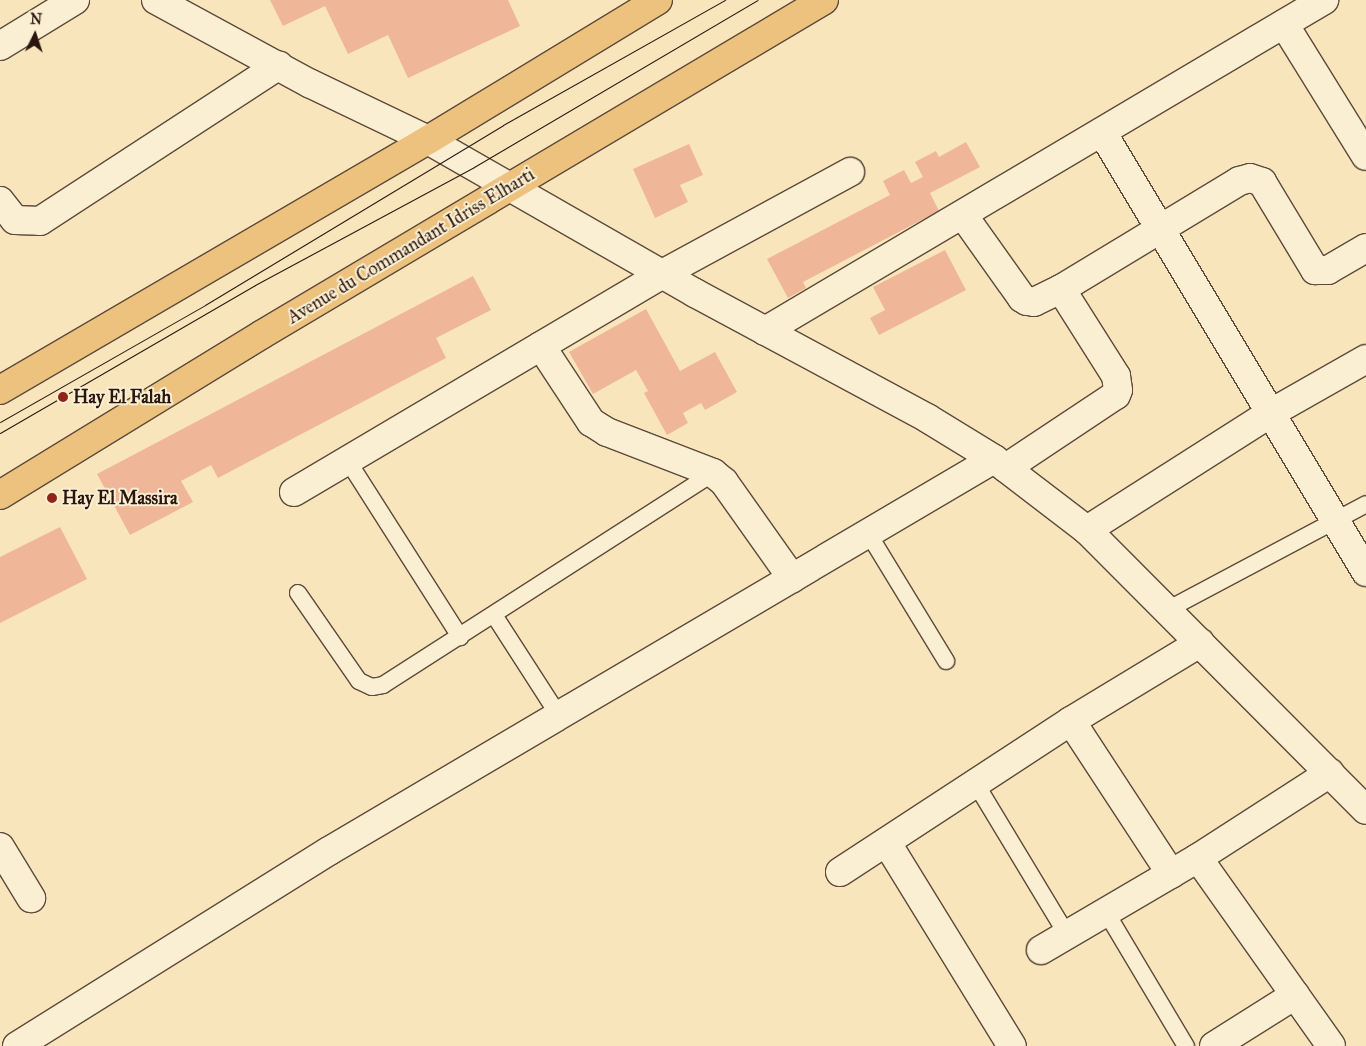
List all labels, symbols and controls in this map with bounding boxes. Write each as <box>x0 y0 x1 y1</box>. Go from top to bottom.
north arrow <box>10 10 60 60</box>
text: N <box>30 11 43 28</box>
street label: Avenue du Commandant Idriss Elharti <box>283 163 539 329</box>
place label: Hay El Falah <box>73 386 171 408</box>
marker: Hay El Falah <box>57 391 69 403</box>
place label: Hay El Massira <box>62 487 177 509</box>
marker: Hay El Massira <box>46 492 58 504</box>

